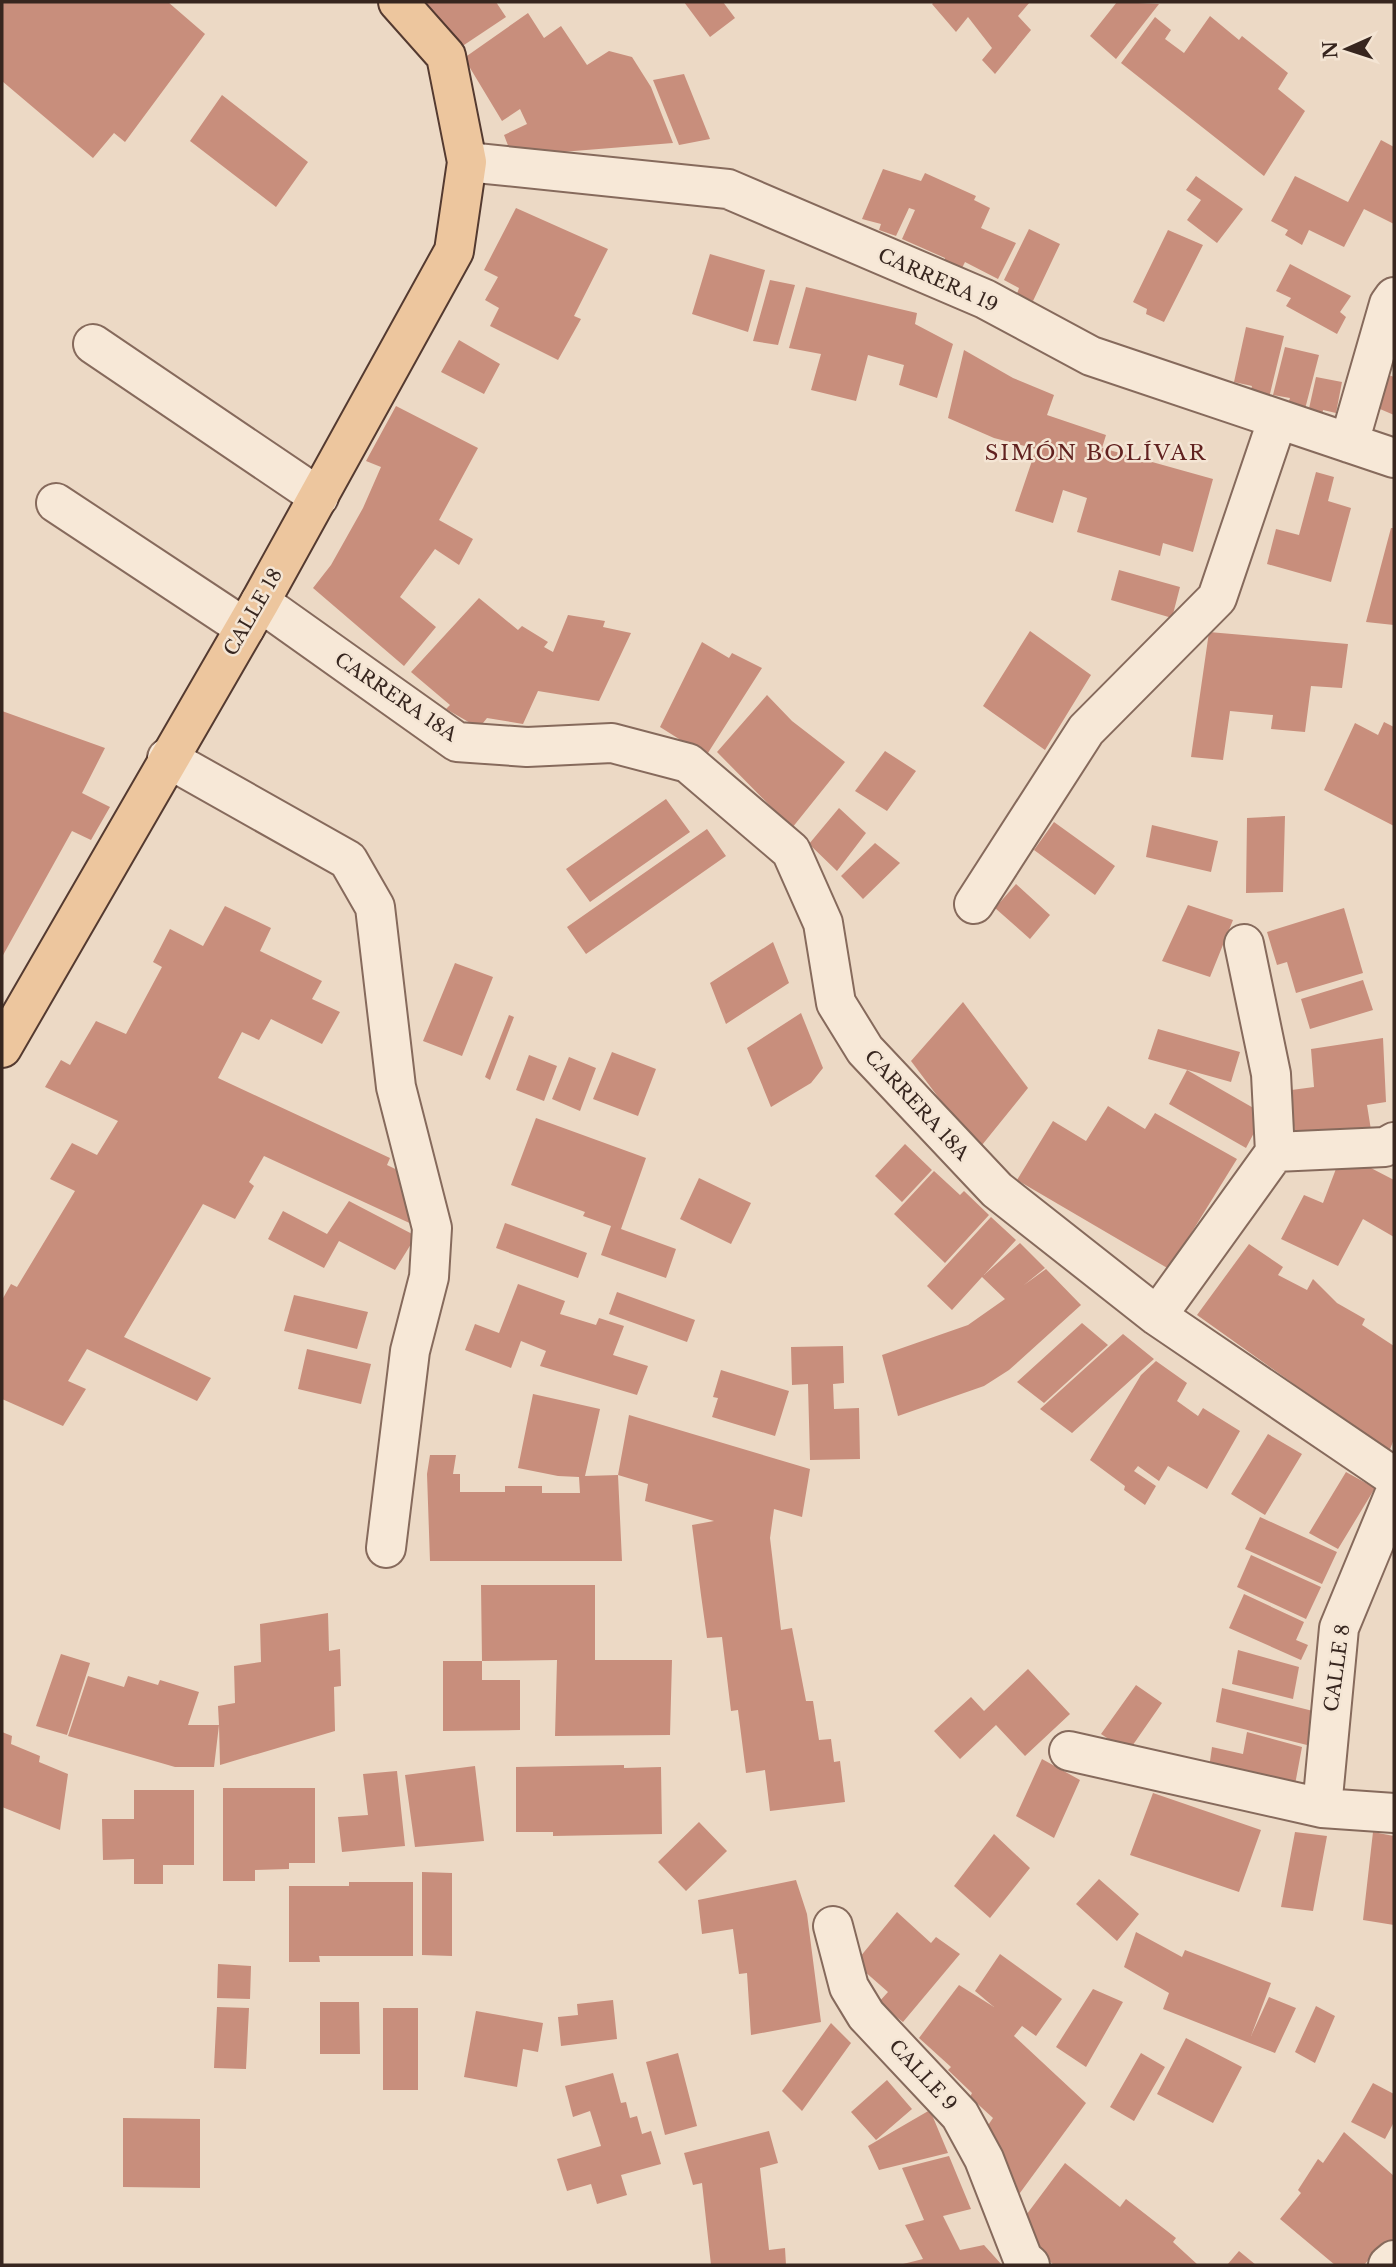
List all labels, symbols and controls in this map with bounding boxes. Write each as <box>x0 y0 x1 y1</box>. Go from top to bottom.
north arrow <box>1312 14 1382 84</box>
text: N <box>1319 40 1342 59</box>
street label: CARRERA 19 <box>875 243 1001 317</box>
district label: SIMÓN BOLÍVAR <box>985 440 1207 466</box>
street label: CALLE 18 <box>219 564 287 660</box>
street label: CARRERA 18A <box>330 648 462 747</box>
street label: CARRERA 18A <box>860 1045 974 1165</box>
street label: CALLE 8 <box>1319 1623 1355 1713</box>
street label: CALLE 9 <box>884 2035 962 2115</box>

